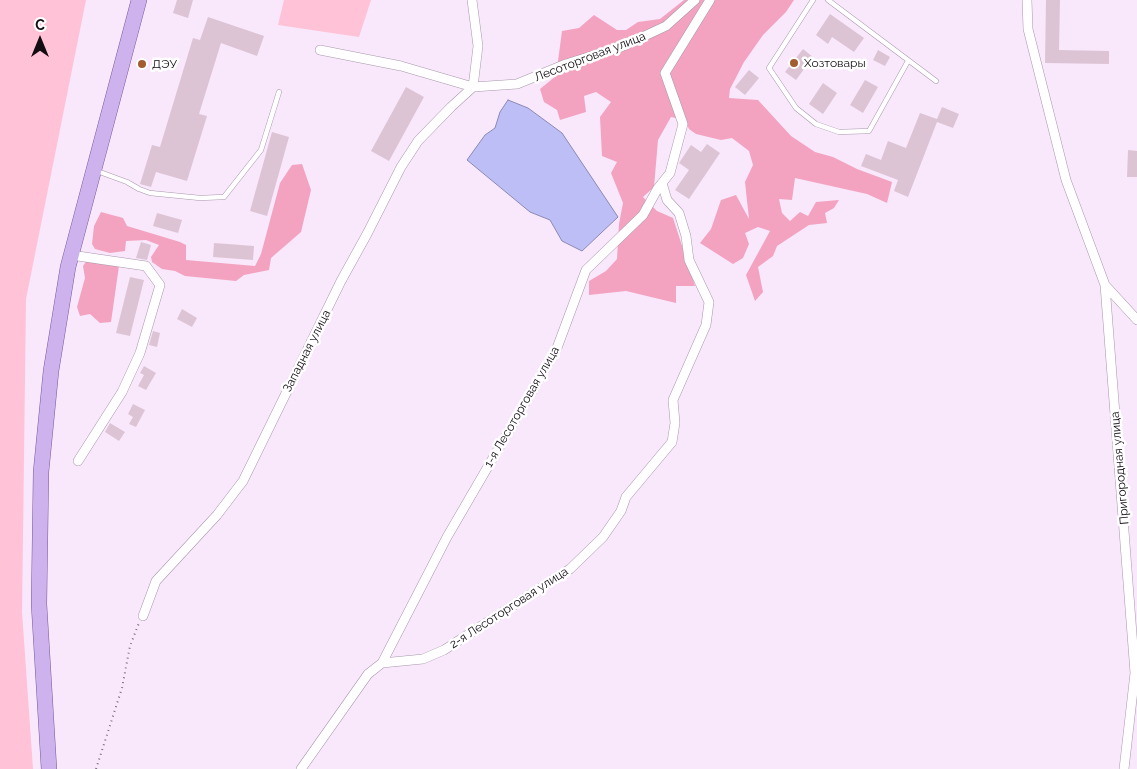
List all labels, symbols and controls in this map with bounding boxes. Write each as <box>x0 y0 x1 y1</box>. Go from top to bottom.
north arrow <box>15 15 65 65</box>
text: С <box>35 17 45 33</box>
street label: Лесоторговая улица <box>532 29 648 85</box>
place label: Хозтовары <box>804 56 866 70</box>
place label: ДЭУ <box>152 57 177 71</box>
marker: Хозтовары <box>788 57 800 69</box>
marker: ДЭУ <box>136 58 148 70</box>
street label: Западная улица <box>280 308 334 394</box>
street label: 1-я Лесоторговая улица <box>481 344 563 470</box>
street label: Пригородная улица <box>1108 411 1132 525</box>
street label: 2-я Лесоторговая улица <box>447 564 571 652</box>

